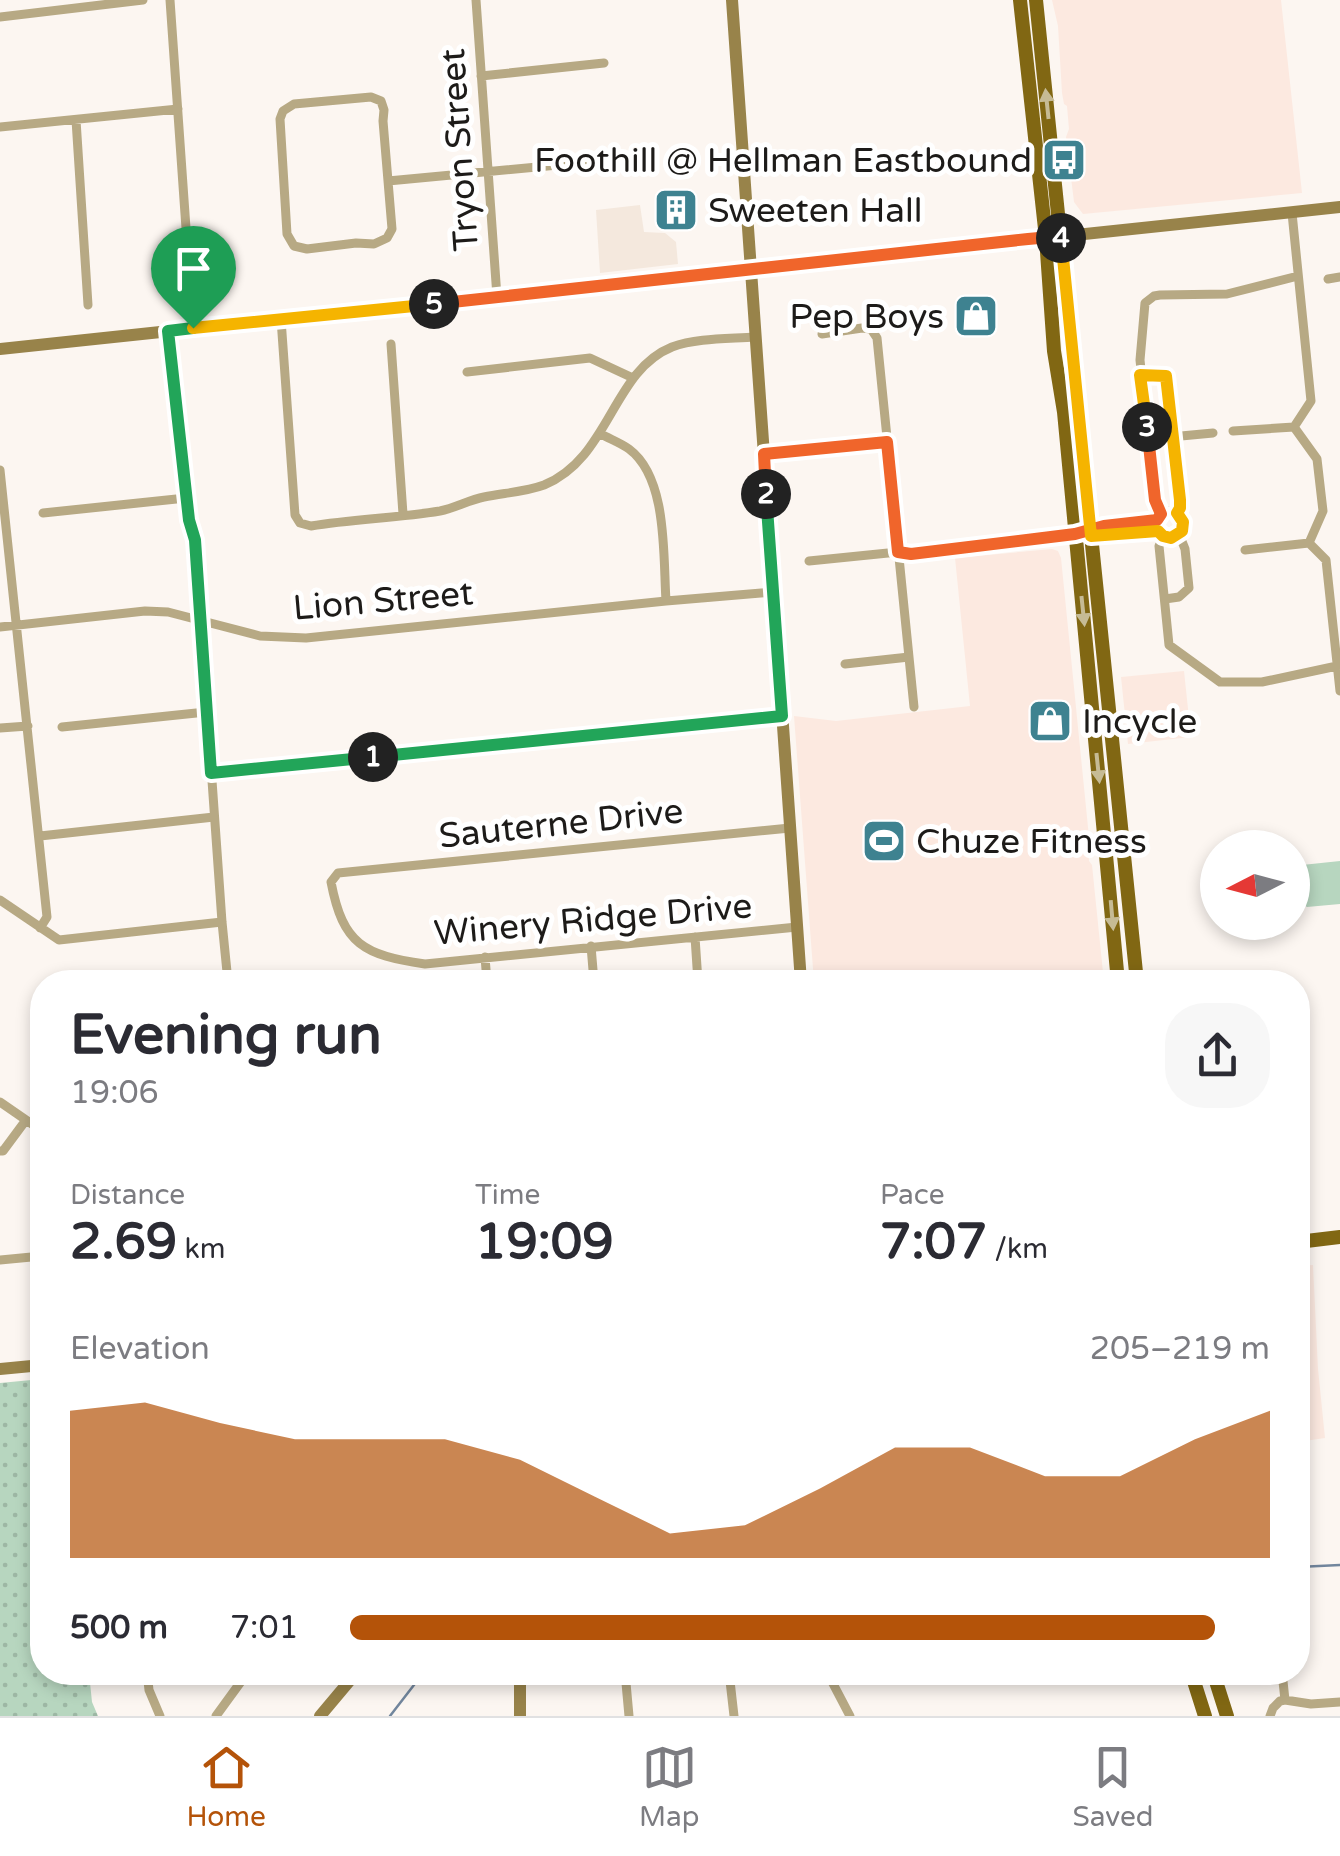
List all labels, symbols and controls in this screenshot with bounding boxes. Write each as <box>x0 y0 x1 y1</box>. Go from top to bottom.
street label: Tryon Street <box>432 47 488 253</box>
one-way arrow <box>1039 88 1055 120</box>
bus stop icon: Foothill @ Hellman Eastbound <box>1041 137 1087 183</box>
place label: Foothill @ Hellman Eastbound <box>534 140 1032 182</box>
building icon: Sweeten Hall <box>653 187 699 233</box>
place label: Sweeten Hall <box>708 190 922 232</box>
pin: 4 <box>1036 213 1086 263</box>
text: 4 <box>1052 221 1070 255</box>
pin <box>151 226 236 329</box>
icon: arrive <box>166 241 221 296</box>
pin: 5 <box>409 279 459 329</box>
text: 5 <box>425 287 443 321</box>
shop icon: Pep Boys <box>953 293 999 339</box>
place label: Pep Boys <box>789 296 944 338</box>
pin: 3 <box>1122 402 1172 452</box>
text: 3 <box>1138 410 1156 444</box>
pin: 2 <box>741 469 791 519</box>
text: 2 <box>757 477 775 511</box>
street label: Lion Street <box>291 572 475 630</box>
one-way arrow <box>1075 596 1091 627</box>
shop icon: Incycle <box>1027 698 1073 744</box>
place label: Incycle <box>1082 701 1197 743</box>
pin: 1 <box>348 732 398 782</box>
text: 1 <box>364 740 382 774</box>
one-way arrow <box>1090 753 1106 785</box>
street label: Sauterne Drive <box>437 790 685 858</box>
sports icon: Chuze Fitness <box>861 818 907 864</box>
place label: Chuze Fitness <box>916 821 1147 863</box>
north arrow <box>1200 830 1310 940</box>
map controls <box>1200 830 1310 940</box>
street label: Winery Ridge Drive <box>432 885 754 955</box>
one-way arrow <box>1105 900 1121 932</box>
text: Evening run <box>70 1003 382 1069</box>
button: share <box>1165 1003 1270 1108</box>
text: 19:06 <box>70 1074 159 1112</box>
text: Distance <box>70 1178 185 1212</box>
text: Time <box>475 1178 540 1212</box>
text: Pace <box>880 1178 944 1212</box>
text: 2.69 <box>70 1212 177 1272</box>
text: 19:09 <box>475 1212 614 1272</box>
text: 7:07 <box>880 1212 987 1272</box>
text: km <box>177 1232 225 1266</box>
text: /km <box>987 1232 1048 1266</box>
text: Elevation <box>70 1330 210 1368</box>
text: 205–219 m <box>1090 1330 1270 1368</box>
text: 500 m <box>70 1609 168 1647</box>
text: 7:01 <box>230 1609 299 1647</box>
tab: Home <box>187 1740 266 1834</box>
tab: Map <box>639 1740 699 1834</box>
tab: Saved <box>1073 1740 1153 1834</box>

